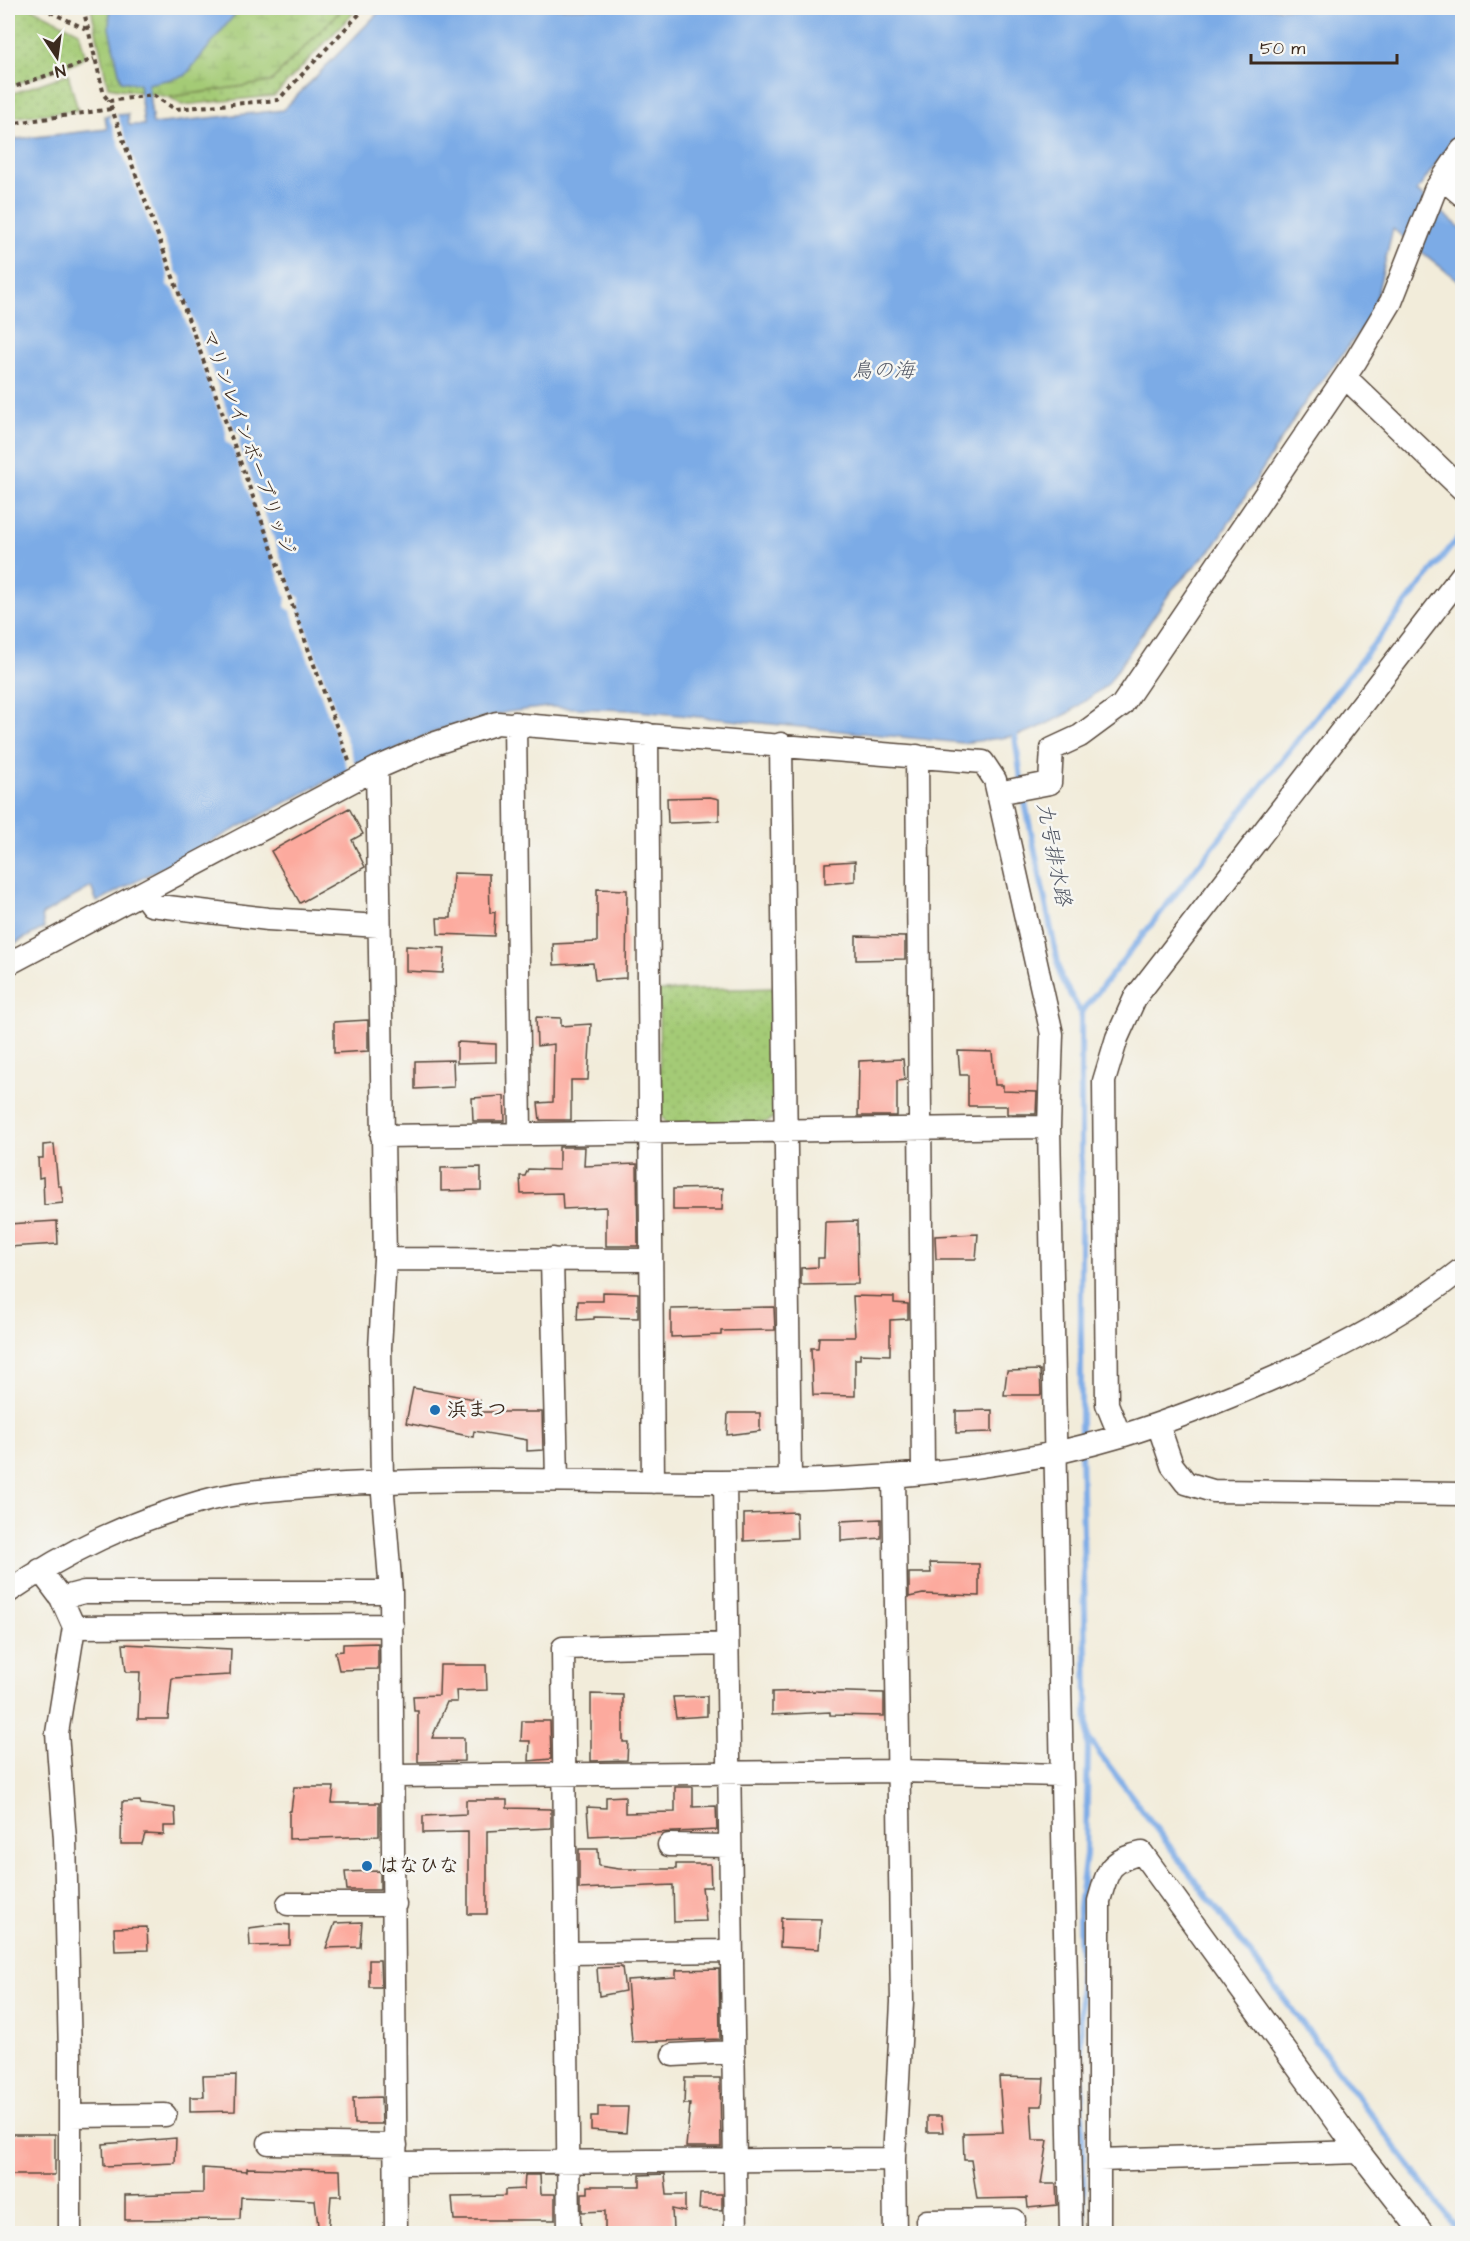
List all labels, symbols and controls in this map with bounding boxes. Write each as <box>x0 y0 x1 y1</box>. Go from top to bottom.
north arrow <box>27 27 87 87</box>
scale bar <box>1251 27 1396 65</box>
text: 50 m <box>1260 36 1305 61</box>
text: N <box>53 59 68 82</box>
street label: マリンレインボーブリッジ <box>194 325 302 559</box>
water label: 鳥の海 <box>852 356 916 385</box>
water label: 九号排水路 <box>1030 800 1078 909</box>
place label: 浜まつ <box>447 1396 507 1424</box>
marker: 浜まつ <box>428 1403 442 1417</box>
place label: はなひな <box>379 1852 459 1880</box>
marker: はなひな <box>360 1859 374 1873</box>

